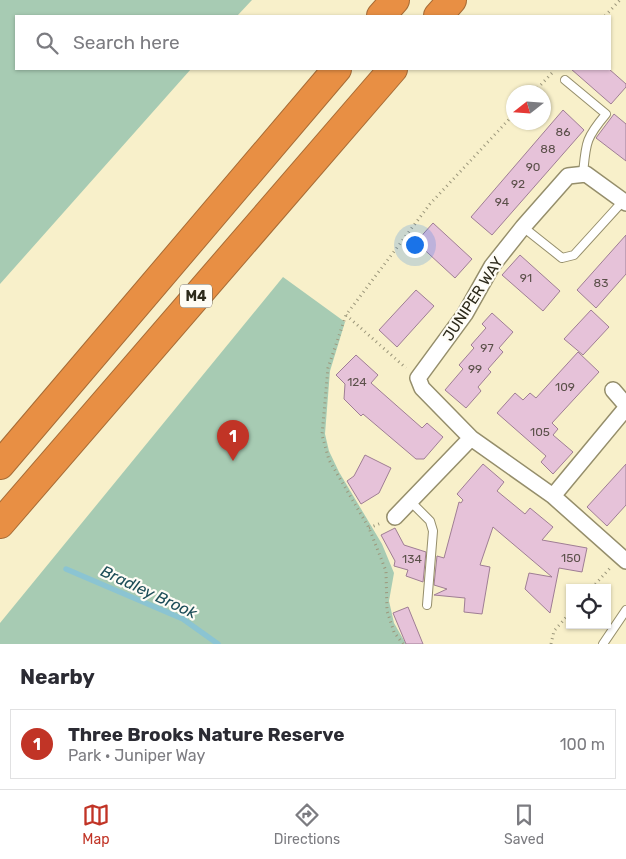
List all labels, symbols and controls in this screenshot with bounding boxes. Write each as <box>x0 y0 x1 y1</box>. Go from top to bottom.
search box <box>15 15 611 70</box>
icon: search <box>33 29 61 57</box>
text: Search here <box>73 31 180 54</box>
north arrow <box>506 85 551 130</box>
house number: 86 <box>556 125 570 139</box>
house number: 88 <box>540 142 556 156</box>
house number: 90 <box>526 160 540 174</box>
house number: 92 <box>511 177 525 191</box>
house number: 94 <box>495 195 510 209</box>
your location <box>402 232 428 258</box>
street label: JUNIPER WAY <box>439 253 507 345</box>
house number: 91 <box>520 271 532 285</box>
house number: 83 <box>594 276 608 290</box>
road number: M4 <box>180 284 212 308</box>
house number: 97 <box>480 341 494 355</box>
house number: 99 <box>468 362 482 376</box>
house number: 124 <box>347 375 367 389</box>
house number: 109 <box>555 380 575 394</box>
pin: 1 <box>217 420 249 461</box>
house number: 105 <box>530 425 550 439</box>
house number: 150 <box>561 551 581 565</box>
house number: 134 <box>402 552 422 566</box>
water label: Bradley Brook <box>98 561 201 623</box>
map controls <box>566 584 611 629</box>
button: locate <box>566 584 611 629</box>
text: Nearby <box>20 664 95 689</box>
text: Three Brooks Nature Reserve <box>68 723 344 746</box>
text: 1 <box>33 735 41 754</box>
text: 100 m <box>560 735 605 754</box>
text: Park · Juniper Way <box>68 746 205 765</box>
tab: Map <box>82 801 110 848</box>
tab: Directions <box>274 801 340 848</box>
tab: Saved <box>504 801 544 848</box>

